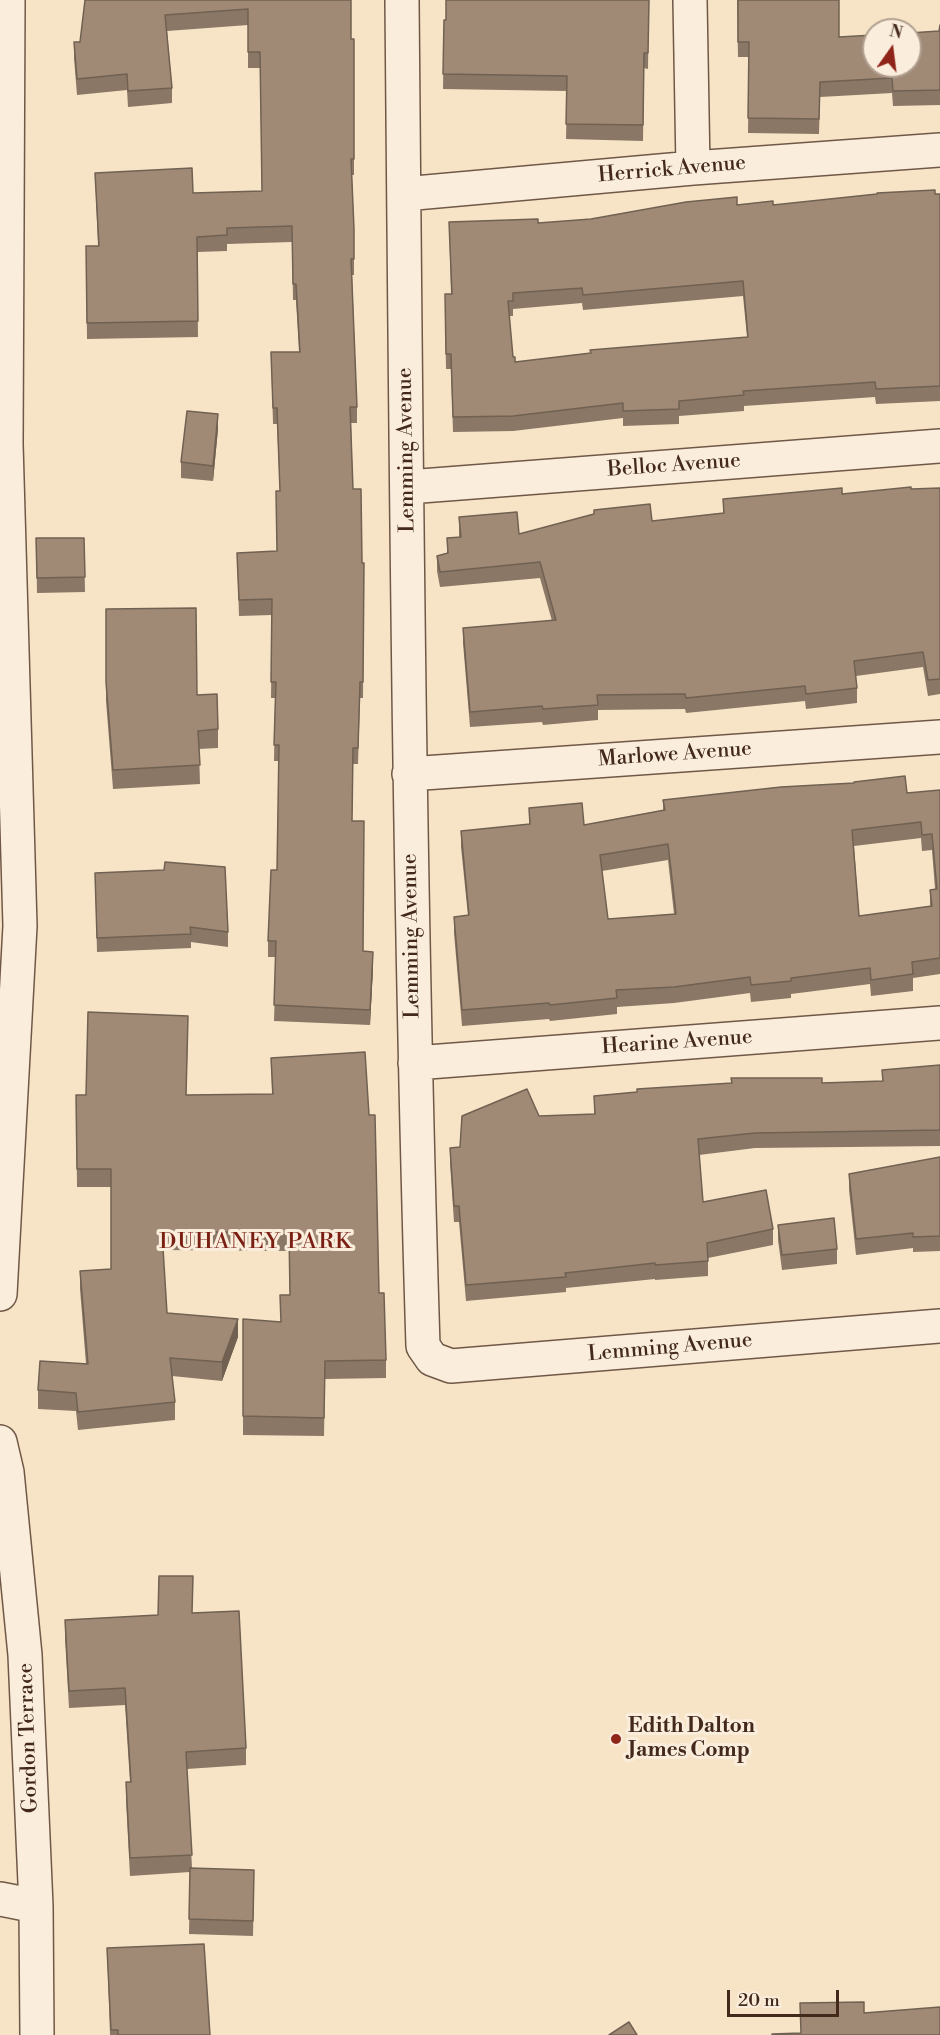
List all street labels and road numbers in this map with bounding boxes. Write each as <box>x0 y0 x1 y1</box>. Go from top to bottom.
street label: Herrick Avenue <box>597 151 747 189</box>
street label: Lemming Avenue <box>393 367 421 533</box>
street label: Belloc Avenue <box>606 449 742 483</box>
street label: Marlowe Avenue <box>597 737 753 773</box>
street label: Lemming Avenue <box>398 853 426 1019</box>
street label: Hearine Avenue <box>601 1025 753 1061</box>
street label: Lemming Avenue <box>587 1328 753 1368</box>
street label: Gordon Terrace <box>14 1662 44 1814</box>

